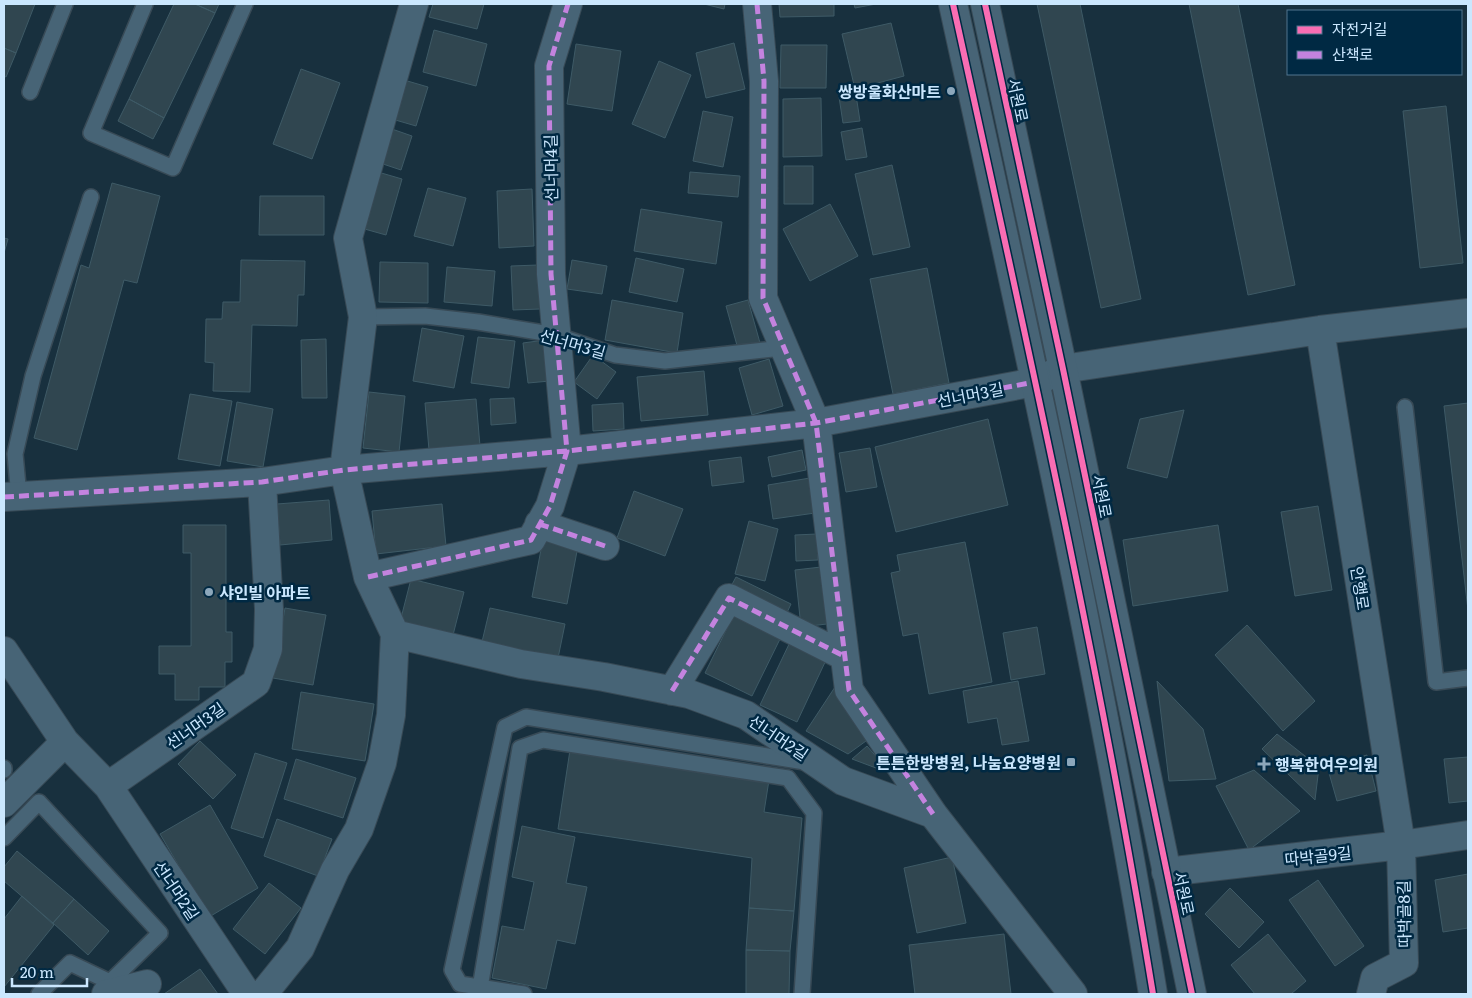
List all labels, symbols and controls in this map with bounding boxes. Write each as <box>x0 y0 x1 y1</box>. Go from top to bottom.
legend <box>1287 10 1462 75</box>
text: 자전거길 <box>1332 17 1387 40</box>
text: 산책로 <box>1332 42 1373 65</box>
street label: 서원로 <box>1003 76 1035 124</box>
place label: 쌍방울화산마트 <box>838 79 941 103</box>
marker: 쌍방울화산마트 <box>945 85 957 97</box>
street label: 선너머4길 <box>537 134 563 202</box>
street label: 선너머3길 <box>537 322 609 364</box>
street label: 선너머3길 <box>935 376 1005 412</box>
street label: 서원로 <box>1087 472 1119 520</box>
street label: 안행로 <box>1346 564 1376 612</box>
place label: 샤인빌 아파트 <box>219 580 311 604</box>
marker: 샤인빌 아파트 <box>203 586 215 598</box>
street label: 선너머3길 <box>160 696 230 754</box>
street label: 선너머2길 <box>745 708 813 766</box>
place label: 튼튼한방병원, 나눔요양병원 <box>876 750 1061 774</box>
place label: 행복한여우의원 <box>1275 752 1378 776</box>
marker: 튼튼한방병원, 나눔요양병원 <box>1065 756 1077 768</box>
marker: 행복한여우의원 <box>1257 757 1271 771</box>
street label: 따박골9길 <box>1283 840 1353 870</box>
street label: 선너머2길 <box>148 856 206 924</box>
street label: 서원로 <box>1169 869 1201 917</box>
street label: 따박골8길 <box>1390 880 1416 948</box>
scale bar <box>12 956 88 988</box>
text: 20 m <box>20 960 54 983</box>

